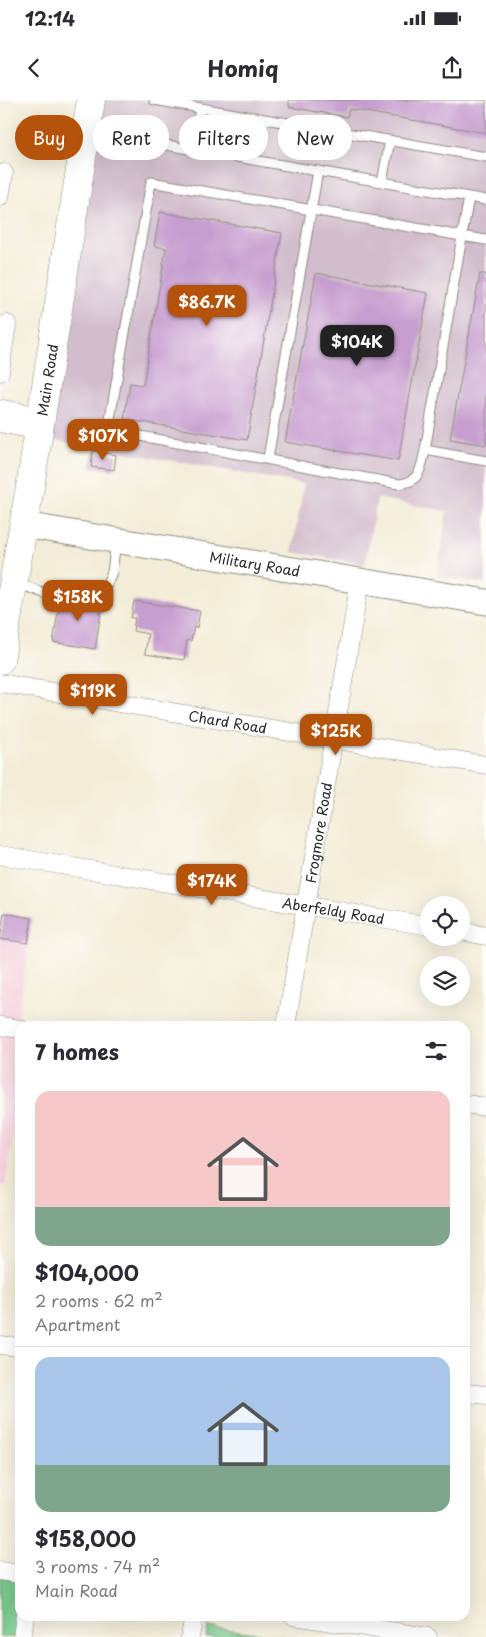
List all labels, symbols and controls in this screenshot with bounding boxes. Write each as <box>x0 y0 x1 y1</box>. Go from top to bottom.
text: 12:14 <box>25 4 75 32</box>
text: Homiq <box>208 51 278 84</box>
icon: back <box>20 54 48 82</box>
icon: share <box>438 54 466 82</box>
chip: Buy <box>15 115 83 160</box>
chip: Rent <box>93 115 169 160</box>
chip: Filters <box>179 115 268 160</box>
chip: New <box>278 115 352 160</box>
pin: $86.7K <box>166 284 248 327</box>
text: $86.7K <box>179 289 235 313</box>
pin: $104K <box>322 324 392 367</box>
text: $104K <box>331 329 383 353</box>
street label: Main Road <box>31 342 63 417</box>
pin: $107K <box>68 418 138 461</box>
text: $107K <box>78 423 128 447</box>
street label: Military Road <box>208 546 302 581</box>
pin: $158K <box>43 580 113 622</box>
text: $158K <box>53 584 103 608</box>
pin: $119K <box>58 674 128 716</box>
text: $119K <box>70 678 116 702</box>
street label: Chard Road <box>187 705 268 738</box>
pin: $125K <box>301 714 371 756</box>
text: $125K <box>311 718 361 742</box>
street label: Frogmore Road <box>299 781 337 885</box>
pin: $174K <box>177 864 247 906</box>
text: $174K <box>187 868 237 892</box>
street label: Aberfeldy Road <box>281 891 386 929</box>
map controls <box>420 896 470 1006</box>
button: locate <box>420 896 470 946</box>
button: layers <box>420 956 470 1006</box>
text: 7 homes <box>35 1035 119 1067</box>
icon: filters <box>422 1037 450 1065</box>
icon: home <box>198 1124 288 1214</box>
text: $104,000 <box>35 1256 139 1288</box>
text: 2 rooms · 62 m² <box>35 1288 163 1312</box>
text: Apartment <box>35 1312 120 1336</box>
icon: home <box>198 1389 288 1479</box>
text: $158,000 <box>35 1522 136 1554</box>
text: 3 rooms · 74 m² <box>35 1554 160 1578</box>
text: Main Road <box>35 1578 118 1602</box>

